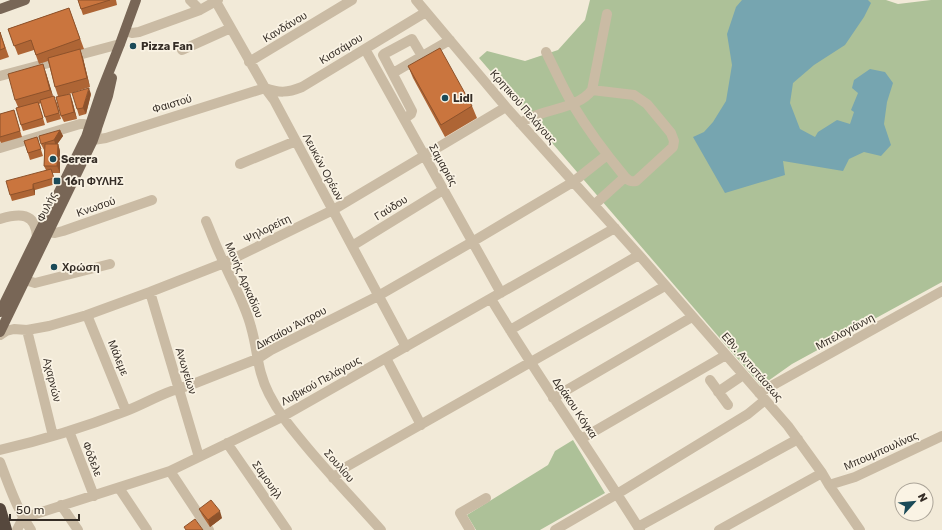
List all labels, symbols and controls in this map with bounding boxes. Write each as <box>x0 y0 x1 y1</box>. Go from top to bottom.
street label: Κανδάνου <box>261 9 309 45</box>
street label: Κισσάμου <box>317 31 365 67</box>
place label: Pizza Fan <box>141 40 193 53</box>
marker: Pizza Fan <box>128 41 138 51</box>
street label: Κρητικού Πελάγους <box>487 67 559 147</box>
street label: Φαιστού <box>151 92 193 116</box>
place label: Lidl <box>453 92 473 105</box>
marker: Lidl <box>440 93 450 103</box>
street label: Λευκών Ορέων <box>300 131 346 203</box>
street label: Σαμαριάς <box>426 142 460 188</box>
place label: Serera <box>61 153 98 166</box>
marker: Serera <box>48 154 58 164</box>
place label: 16η ΦΥΛΗΣ <box>65 175 124 188</box>
marker: 16η ΦΥΛΗΣ <box>52 176 62 186</box>
street label: Φυλής <box>34 190 60 224</box>
street label: Γαύδου <box>372 193 410 223</box>
street label: Κνωσού <box>75 194 117 220</box>
street label: Ψηλορείτη <box>241 212 293 246</box>
street label: Μονής Αρκαδίου <box>222 240 266 320</box>
place label: Χρώση <box>62 261 100 274</box>
marker: Χρώση <box>49 262 59 272</box>
street label: Δικταίου Άντρου <box>253 304 329 352</box>
street label: Μπελογιάννη <box>813 311 877 353</box>
street label: Εθν. Αντιστάσεως <box>719 330 785 404</box>
street label: Μάλεμε <box>105 338 131 378</box>
street label: Ανωγείων <box>173 346 199 396</box>
street label: Λυβικού Πελάγους <box>279 354 363 408</box>
street label: Αχαρνών <box>40 357 64 404</box>
street label: Δράκου Κόγκα <box>550 375 601 441</box>
street label: Μπουμπουλίνας <box>842 429 920 473</box>
street label: Φόδελε <box>79 440 105 478</box>
street label: Σουλίου <box>321 447 357 485</box>
street label: Σαμουήλ <box>249 459 285 502</box>
north arrow <box>894 482 934 522</box>
text: N <box>915 491 930 504</box>
scale bar <box>10 496 79 522</box>
text: 50 m <box>16 503 44 517</box>

